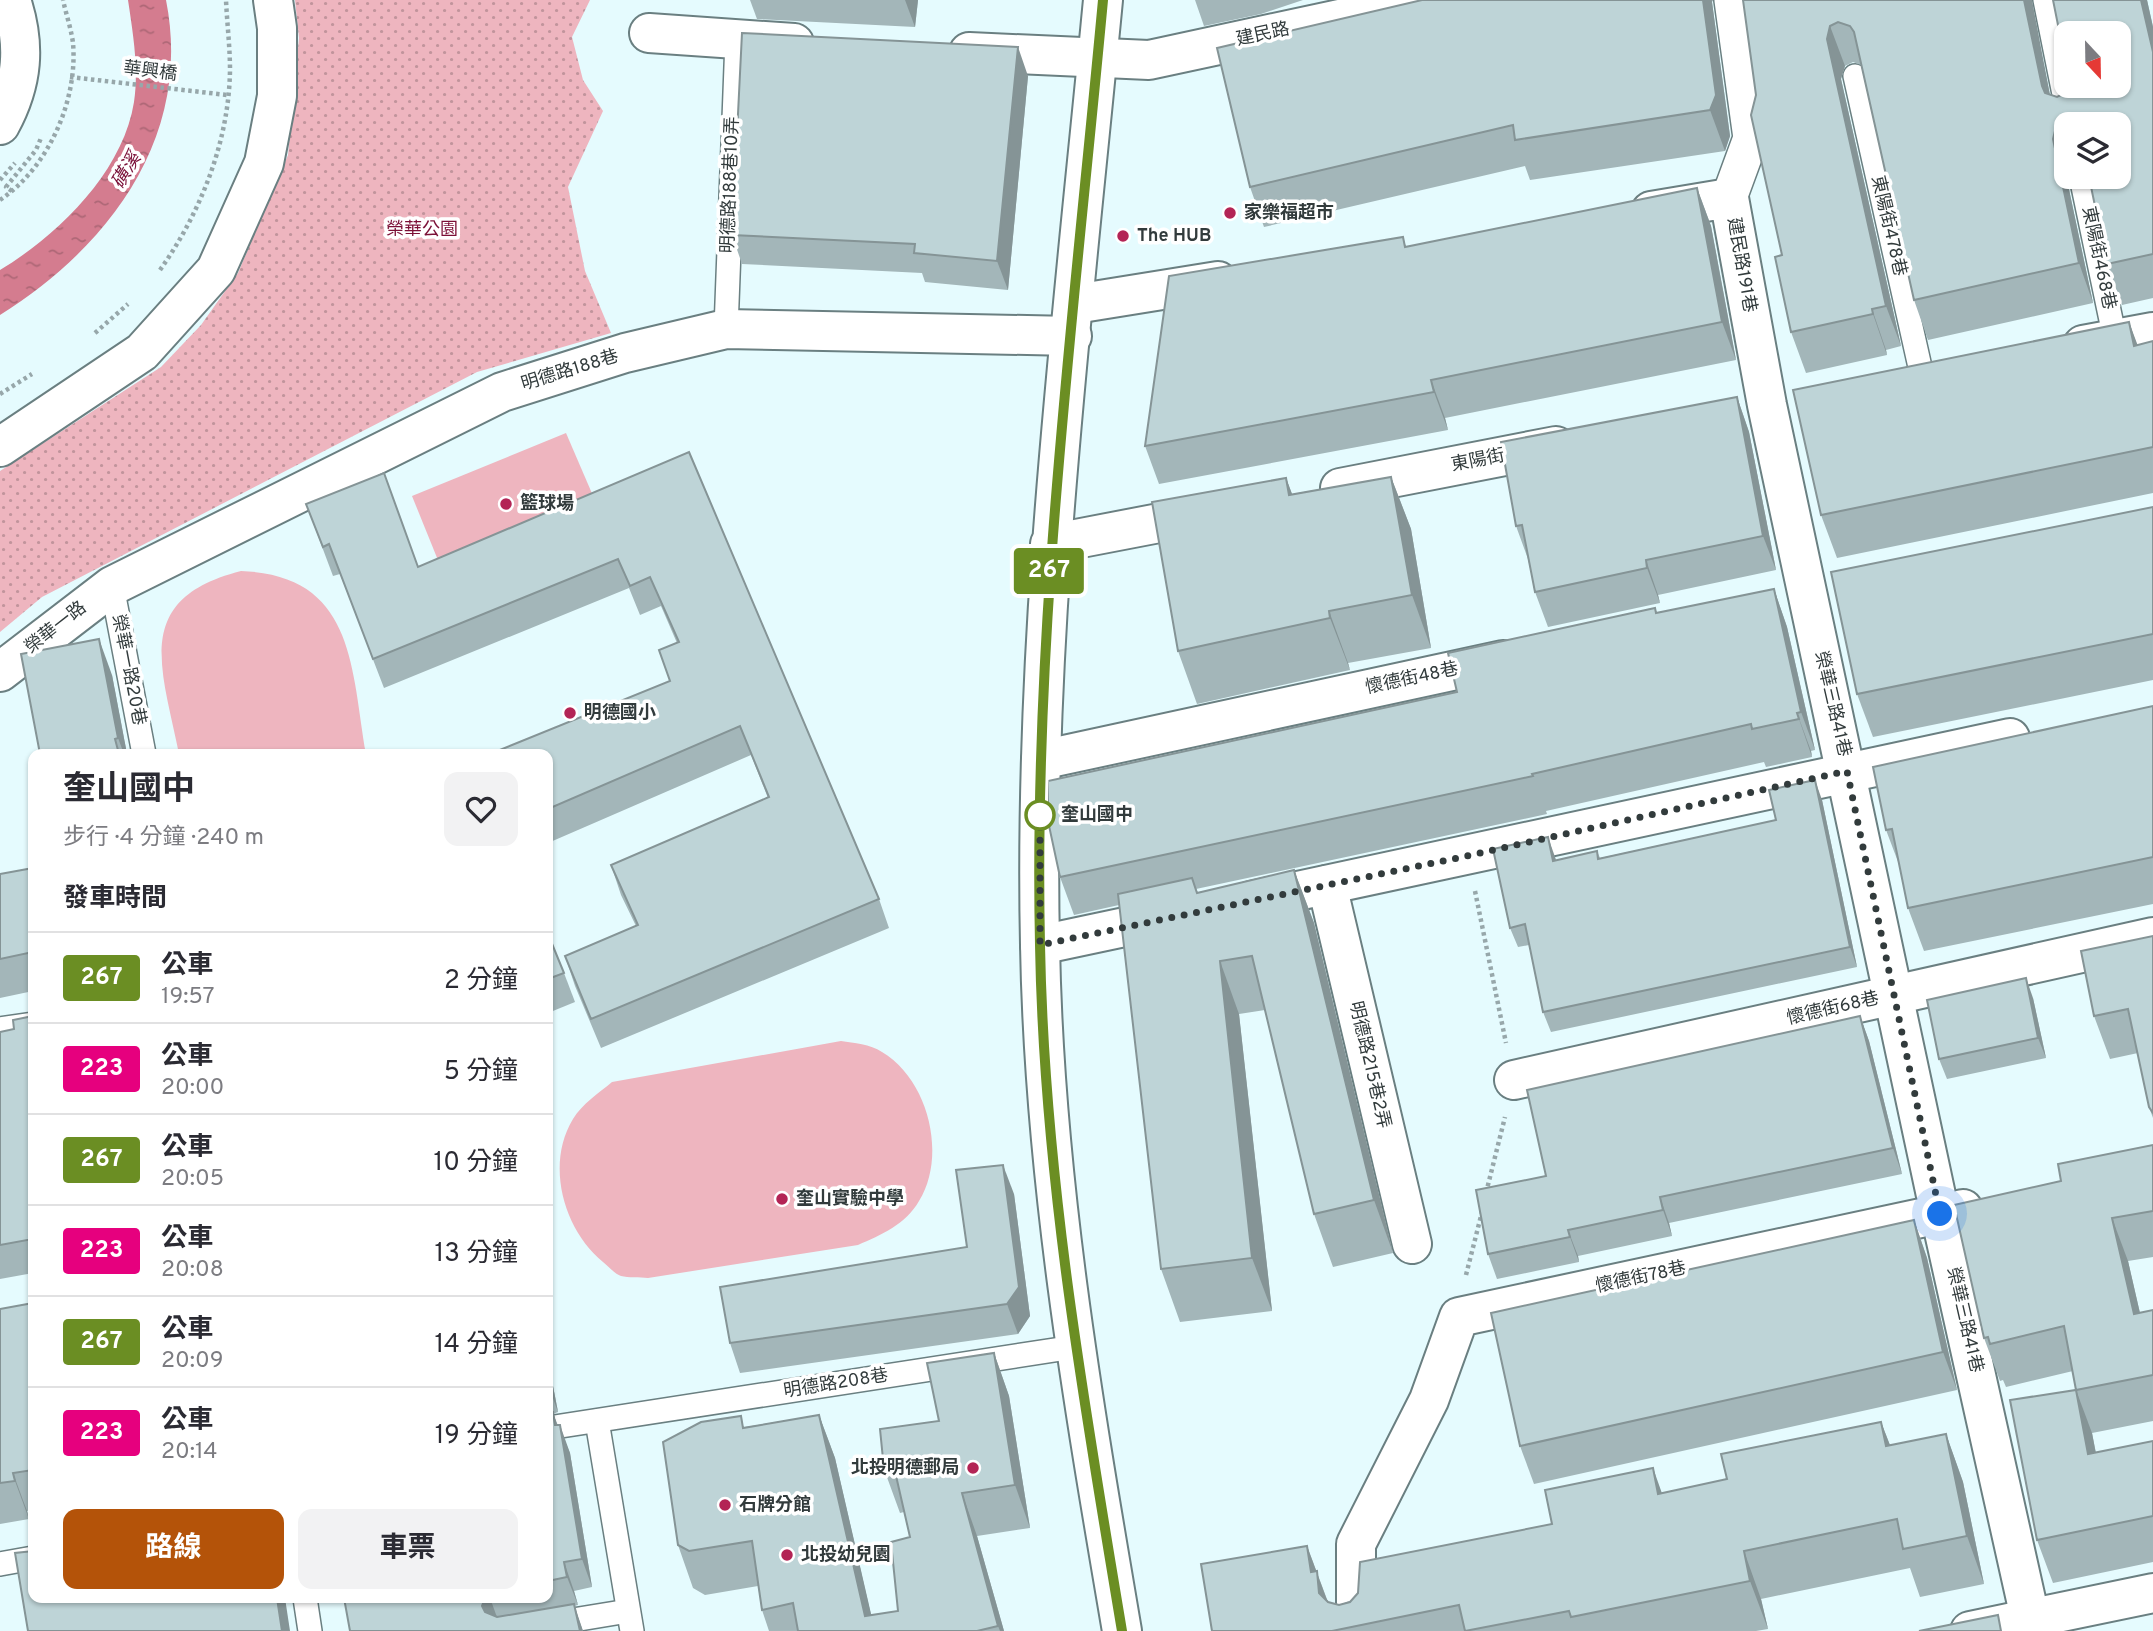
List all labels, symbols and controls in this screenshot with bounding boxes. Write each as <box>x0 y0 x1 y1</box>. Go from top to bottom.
street label: 建民路 <box>1234 18 1292 52</box>
north arrow <box>2054 21 2132 98</box>
map controls <box>2054 21 2131 189</box>
street label: 華興橋 <box>122 57 178 87</box>
button: layers <box>2054 112 2131 189</box>
street label: 明德路188巷10弄 <box>717 116 745 254</box>
water label: 磺溪 <box>107 146 149 193</box>
street label: 東陽街478巷 <box>1865 173 1911 279</box>
place label: 家樂福超市 <box>1244 202 1334 225</box>
street label: 東陽街468巷 <box>2076 204 2120 312</box>
marker: 家樂福超市 <box>1222 205 1238 221</box>
street label: 建民路191巷 <box>1721 216 1761 314</box>
park label: 榮華公園 <box>386 219 458 242</box>
place label: The HUB <box>1137 225 1211 248</box>
marker: The HUB <box>1115 228 1131 244</box>
street label: 明德路188巷 <box>518 345 622 397</box>
street label: 東陽街 <box>1449 445 1507 477</box>
place label: 籃球場 <box>520 492 574 516</box>
marker: 籃球場 <box>498 496 514 512</box>
line badge: 267 <box>1009 548 1089 594</box>
text: 267 <box>1028 556 1070 586</box>
street label: 榮華一路 <box>21 597 91 659</box>
street label: 榮華一路20巷 <box>106 613 150 727</box>
street label: 榮華三路41巷 <box>1809 649 1855 759</box>
street label: 懷德街48巷 <box>1364 658 1460 700</box>
place label: 明德國小 <box>584 702 656 725</box>
marker: 明德國小 <box>562 705 578 721</box>
text: 奎山國中 <box>63 770 195 812</box>
button: heart <box>444 772 518 846</box>
marker: 奎山國中 <box>1025 800 1055 830</box>
place label: 奎山國中 <box>1061 804 1133 827</box>
text: 步行 · 4 分鐘 · 240 m <box>63 824 264 853</box>
text: 發車時間 <box>63 883 167 916</box>
text: 公車 <box>161 950 213 983</box>
text: 267 <box>80 963 123 993</box>
text: 2 分鐘 <box>444 965 518 998</box>
text: 19:57 <box>161 983 215 1012</box>
street label: 懷德街68巷 <box>1785 987 1881 1031</box>
street label: 明德路215巷2弄 <box>1343 999 1395 1131</box>
text: 公車 <box>161 1041 213 1074</box>
text: 223 <box>80 1054 123 1084</box>
text: 5 分鐘 <box>444 1056 518 1089</box>
text: 20:00 <box>161 1074 224 1103</box>
text: 公車 <box>161 1132 213 1165</box>
text: 267 <box>80 1145 123 1175</box>
text: 10 分鐘 <box>433 1147 518 1180</box>
text: 20:05 <box>161 1165 224 1194</box>
place label: 奎山實驗中學 <box>796 1188 904 1211</box>
marker: 奎山實驗中學 <box>774 1191 790 1207</box>
your location <box>1922 1196 1957 1231</box>
text: 公車 <box>161 1223 213 1256</box>
text: 223 <box>80 1236 123 1266</box>
text: 13 分鐘 <box>435 1238 518 1271</box>
text: 20:08 <box>161 1256 224 1285</box>
street label: 懷德街78巷 <box>1594 1257 1688 1299</box>
street label: 榮華三路41巷 <box>1941 1265 1987 1375</box>
text: 公車 <box>161 1314 213 1347</box>
text: 267 <box>80 1327 123 1357</box>
text: 14 分鐘 <box>435 1329 518 1362</box>
text: 20:09 <box>161 1347 224 1376</box>
street label: 明德路208巷 <box>782 1364 890 1404</box>
text: 公車 <box>161 1405 213 1438</box>
text: 223 <box>80 1418 123 1448</box>
text: 19 分鐘 <box>435 1420 518 1453</box>
text: 20:14 <box>161 1438 217 1467</box>
place label: 北投明德郵局 <box>851 1456 959 1480</box>
marker: 北投明德郵局 <box>965 1460 981 1476</box>
place label: 石牌分館 <box>739 1494 811 1517</box>
marker: 石牌分館 <box>717 1497 733 1513</box>
button: 路線 <box>63 1509 284 1589</box>
button: 車票 <box>298 1509 518 1589</box>
place label: 北投幼兒園 <box>801 1544 891 1567</box>
marker: 北投幼兒園 <box>779 1547 795 1563</box>

